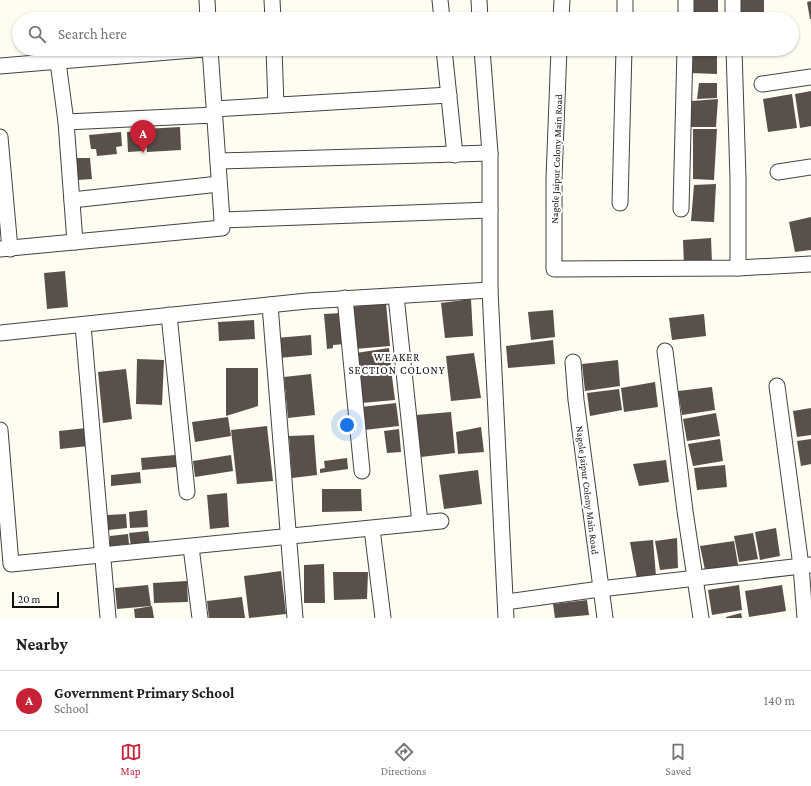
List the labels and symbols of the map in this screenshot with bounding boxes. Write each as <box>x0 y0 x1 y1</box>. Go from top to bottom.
street label: Nagole Jaipur Colony Main Road <box>549 94 564 224</box>
pin: A <box>130 120 156 153</box>
district label: WEAKER SECTION COLONY <box>348 351 446 376</box>
your location <box>337 415 357 435</box>
street label: Nagole Jaipur Colony Main Road <box>574 425 601 556</box>
scale bar <box>12 590 59 609</box>

